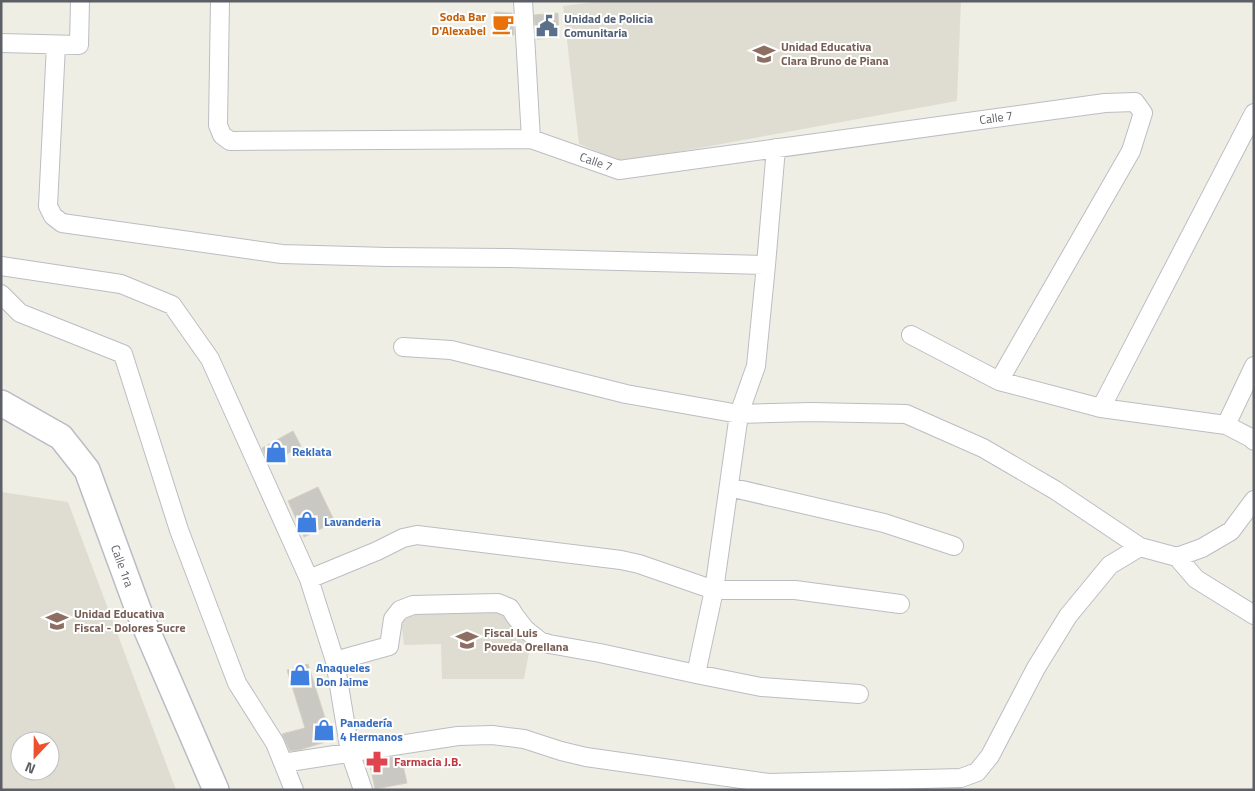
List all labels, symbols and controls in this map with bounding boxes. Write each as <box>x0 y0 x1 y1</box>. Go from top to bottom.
place label: Soda Bar D'Alexabel <box>432 7 487 40</box>
place label: Unidad de Policia Comunitaria <box>564 9 653 42</box>
cafe icon: Soda Bar D'Alexabel <box>490 11 516 37</box>
public building icon: Unidad de Policia Comunitaria <box>534 13 560 39</box>
place label: Unidad Educativa Clara Bruno de Piana <box>781 37 889 70</box>
school or university icon: Unidad Educativa Clara Bruno de Piana <box>751 41 777 67</box>
street label: Calle 7 <box>978 106 1014 129</box>
street label: Calle 7 <box>577 147 615 176</box>
shop icon: Reklata <box>263 439 289 465</box>
place label: Reklata <box>292 442 332 461</box>
shop icon: Lavanderia <box>294 509 320 535</box>
place label: Lavanderia <box>324 512 381 531</box>
street label: Calle 1ra <box>106 542 139 590</box>
place label: Unidad Educativa Fiscal - Dolores Sucre <box>74 604 186 637</box>
school or university icon: Unidad Educativa Fiscal - Dolores Sucre <box>44 608 70 634</box>
place label: Fiscal Luis Poveda Orellana <box>484 623 569 656</box>
school or university icon: Fiscal Luis Poveda Orellana <box>454 627 480 653</box>
place label: Anaqueles Don Jaime <box>316 658 371 691</box>
shop icon: Anaqueles Don Jaime <box>287 662 313 688</box>
place label: Panadería 4 Hermanos <box>340 713 403 746</box>
shop icon: Panadería 4 Hermanos <box>311 717 337 743</box>
north arrow <box>10 731 60 781</box>
pharmacy icon: Farmacia J.B. <box>364 749 390 775</box>
place label: Farmacia J.B. <box>394 752 461 771</box>
text: N <box>22 757 38 780</box>

